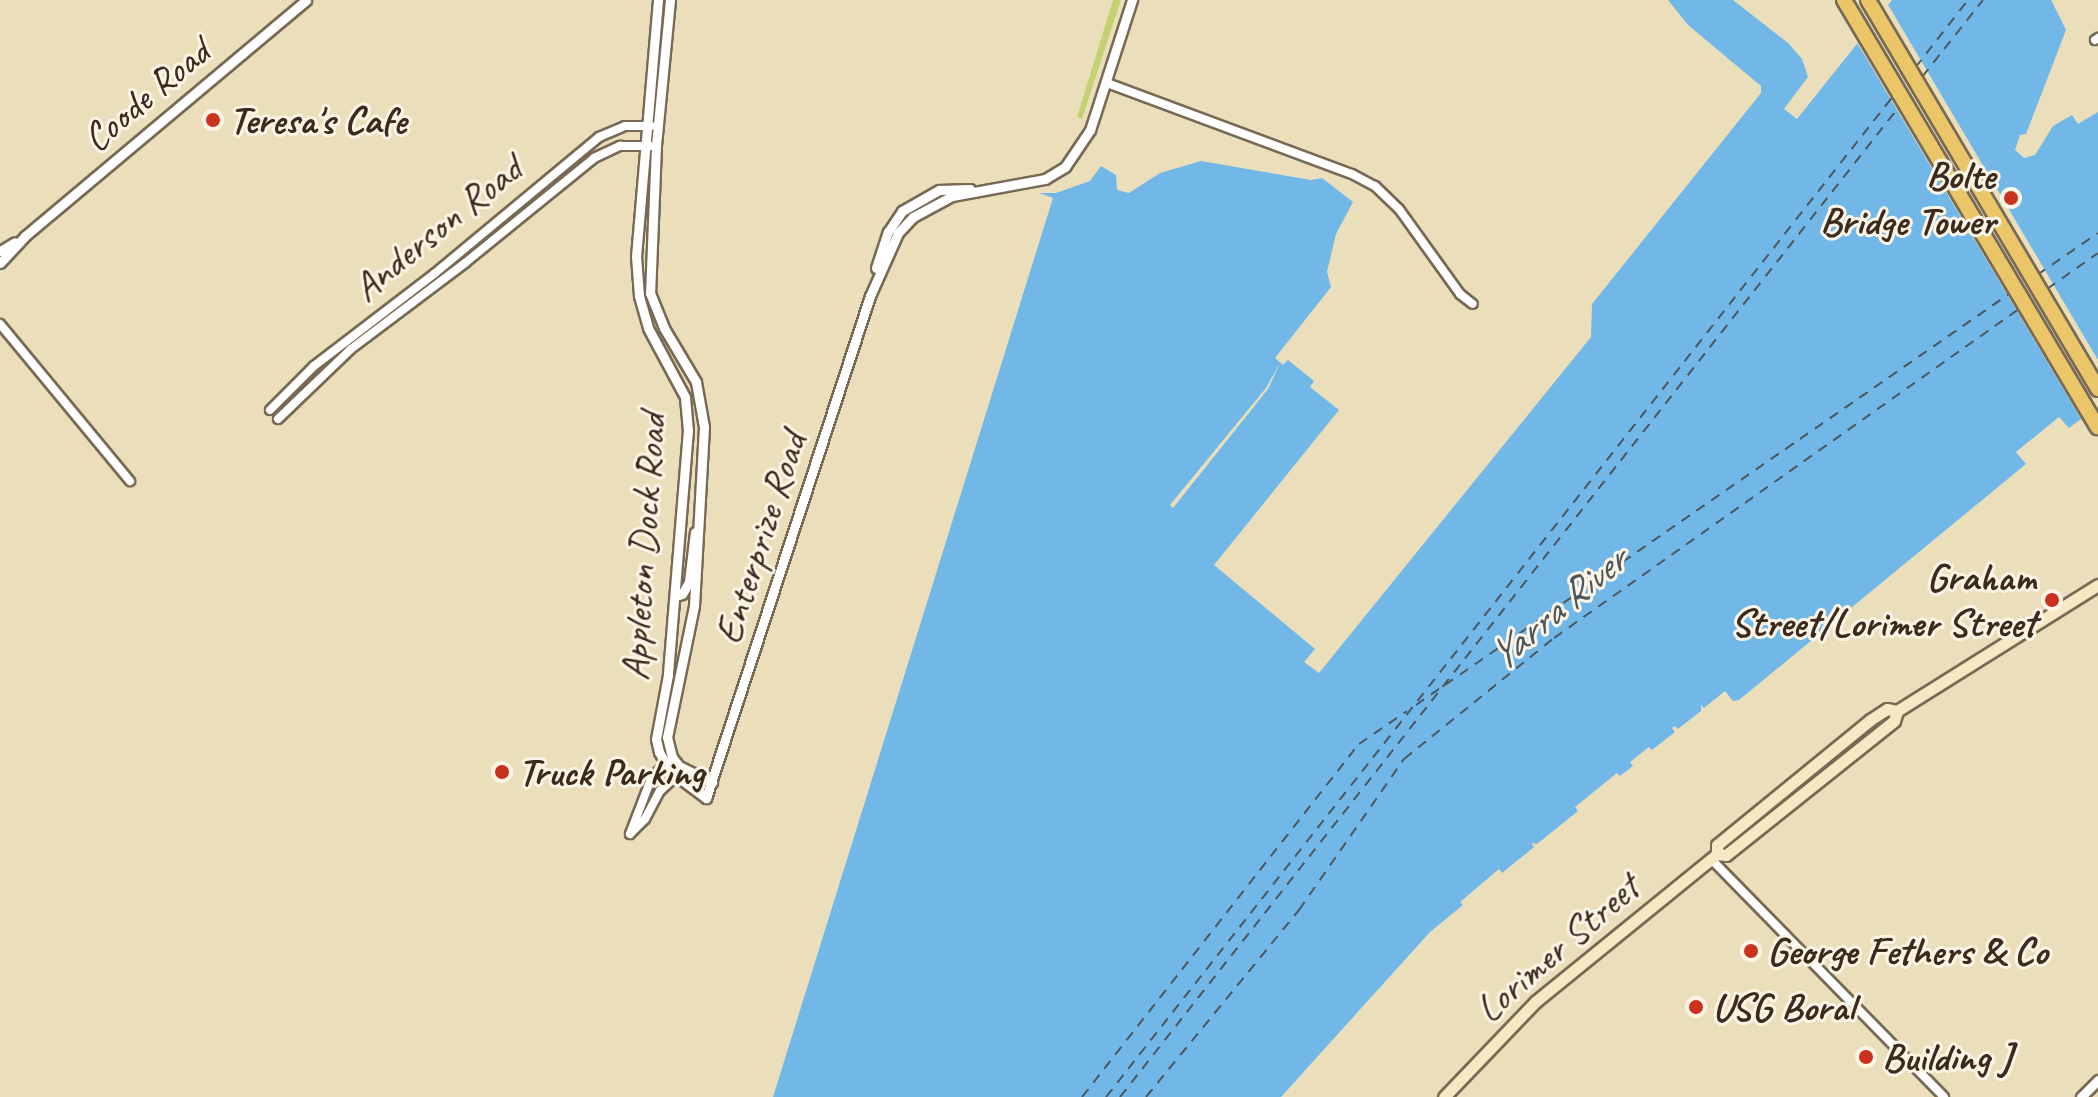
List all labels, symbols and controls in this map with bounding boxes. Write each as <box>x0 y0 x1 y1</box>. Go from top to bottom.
street label: Coode Road <box>72 28 220 162</box>
place label: Teresa's Cafe <box>229 96 406 144</box>
marker: Teresa's Cafe <box>204 111 222 129</box>
street label: Anderson Road <box>343 145 531 311</box>
place label: Bolte Bridge Tower <box>1821 151 1995 245</box>
marker: Bolte Bridge Tower <box>2002 189 2020 207</box>
street label: Appleton Dock Road <box>610 412 676 682</box>
street label: Enterprize Road <box>703 426 817 650</box>
water label: Yarra River <box>1477 536 1637 682</box>
place label: Graham Street/Lorimer Street <box>1731 553 2036 647</box>
marker: Graham Street/Lorimer Street <box>2043 591 2061 609</box>
place label: Truck Parking <box>518 748 706 796</box>
marker: Truck Parking <box>493 763 511 781</box>
street label: Lorimer Street <box>1465 864 1649 1032</box>
place label: George Fethers & Co <box>1767 927 2047 975</box>
marker: George Fethers & Co <box>1742 942 1760 960</box>
place label: USG Boral <box>1712 983 1854 1031</box>
marker: USG Boral <box>1687 998 1705 1016</box>
place label: Building J <box>1882 1033 2012 1081</box>
marker: Building J <box>1857 1048 1875 1066</box>

